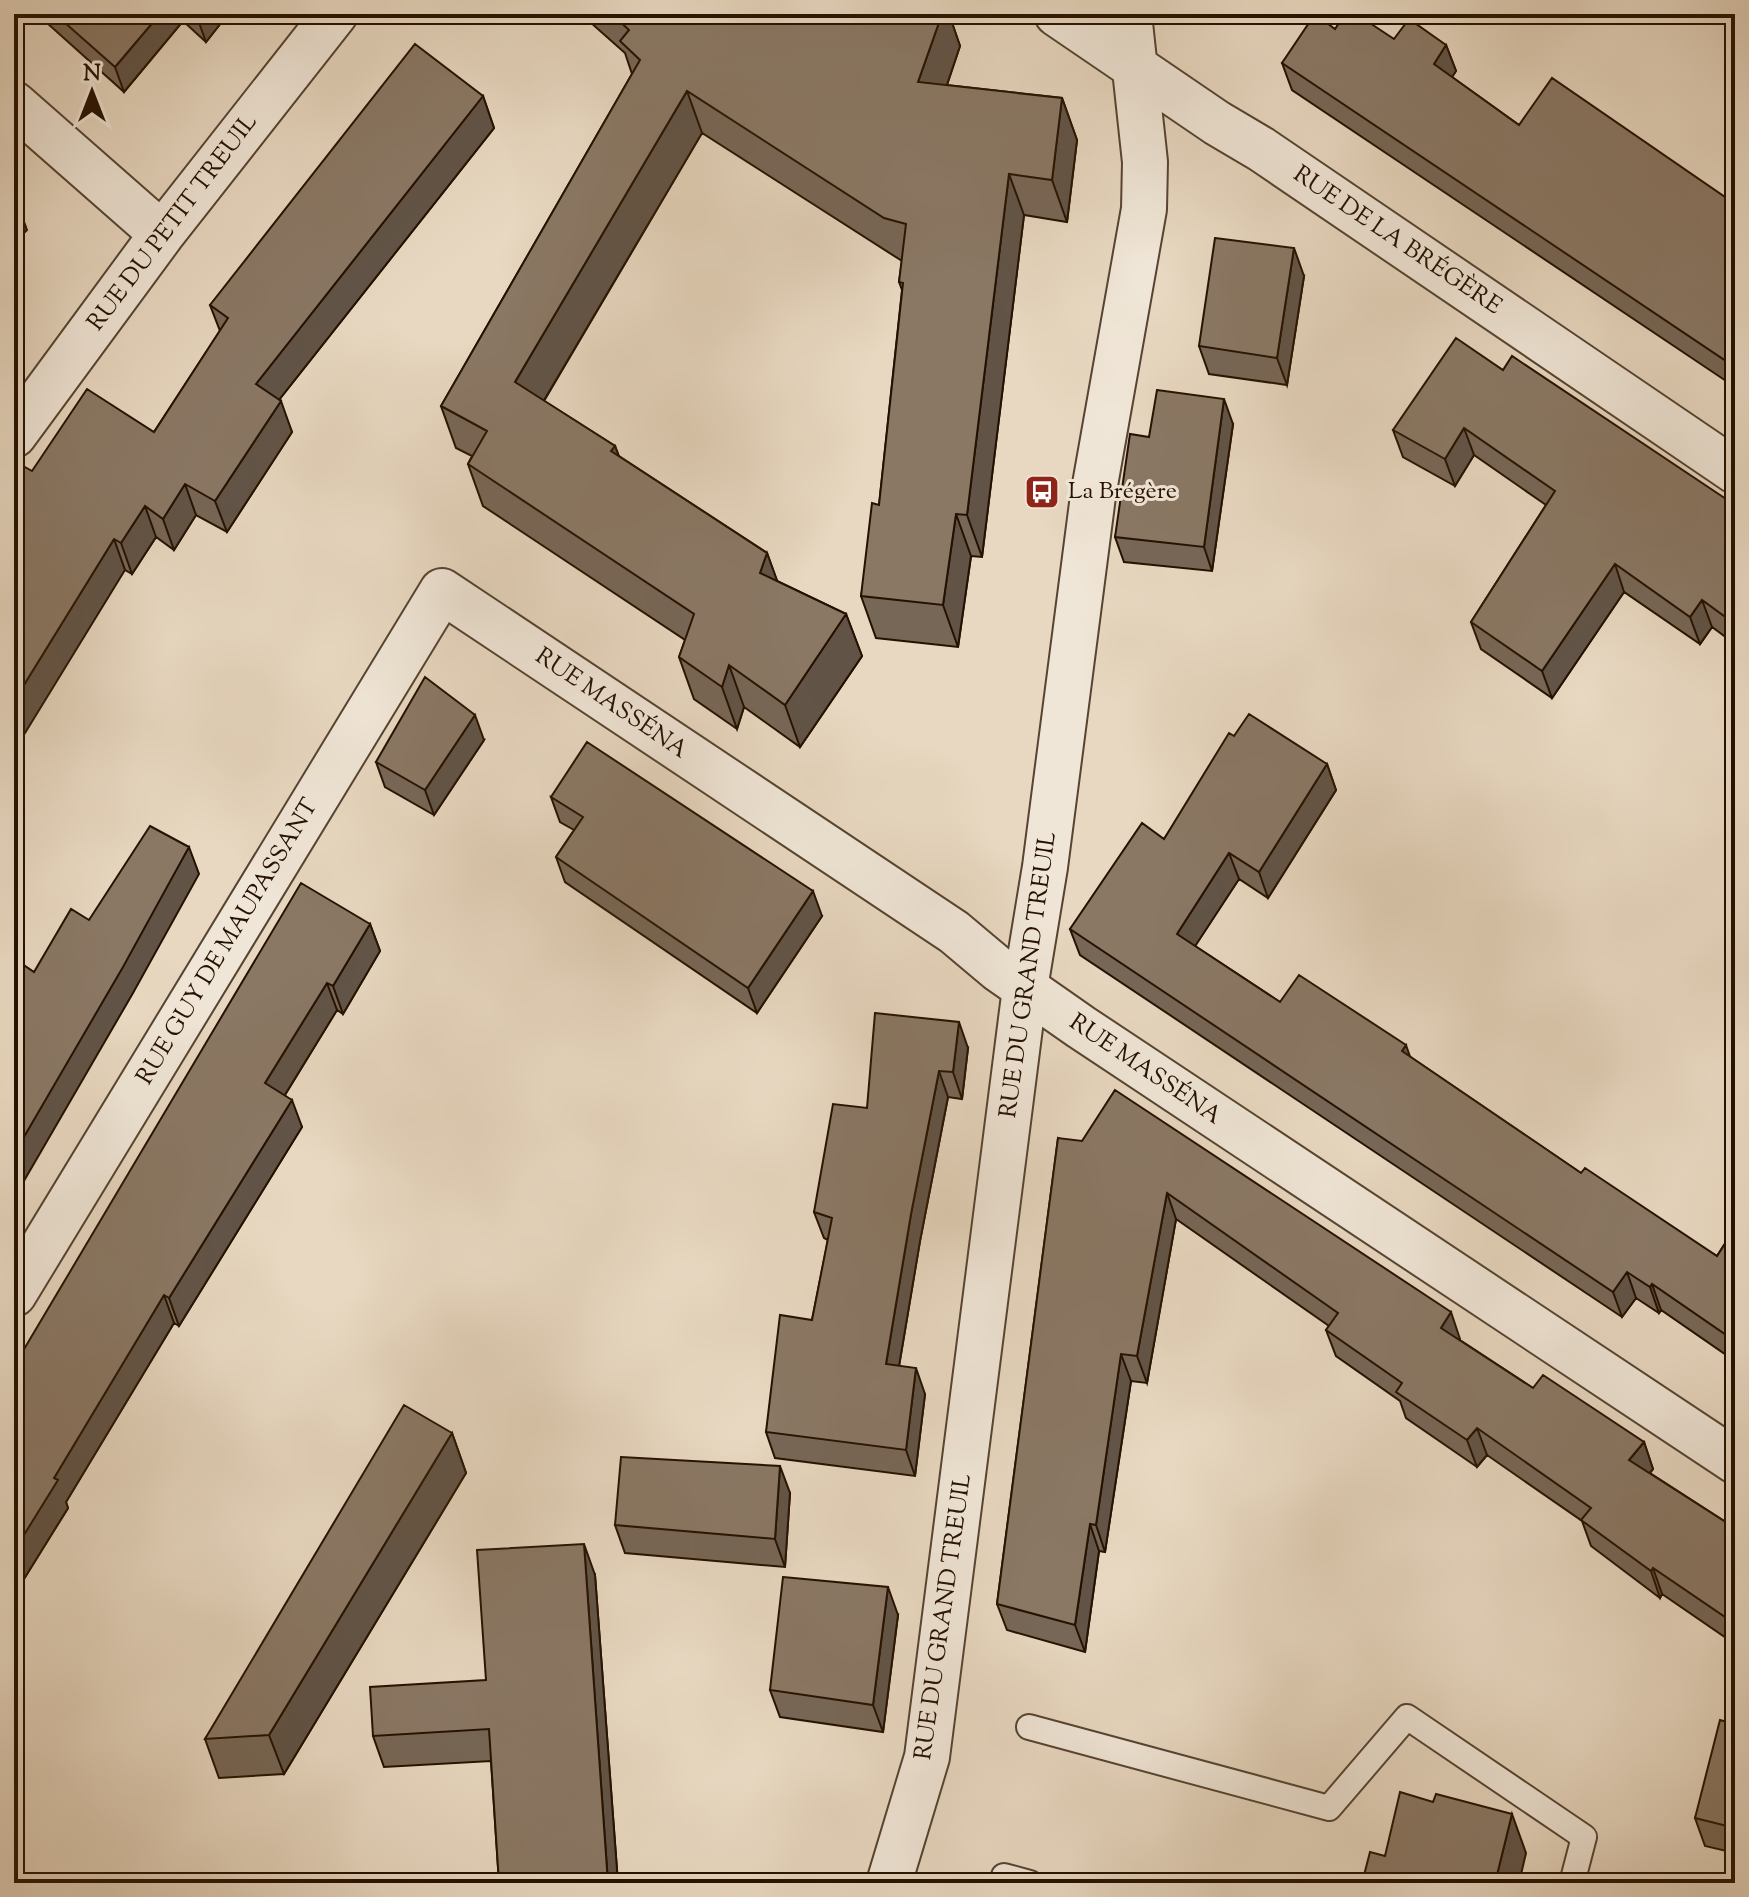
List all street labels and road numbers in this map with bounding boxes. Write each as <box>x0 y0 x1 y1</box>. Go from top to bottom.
street label: RUE DU PETIT TREUIL <box>80 107 266 339</box>
street label: RUE DE LA BRÉGÈRE <box>1286 158 1509 324</box>
street label: RUE MASSÉNA <box>528 640 695 768</box>
street label: RUE GUY DE MAUPASSANT <box>129 792 327 1092</box>
street label: RUE DU GRAND TREUIL <box>992 830 1066 1120</box>
street label: RUE MASSÉNA <box>1062 1006 1229 1134</box>
street label: RUE DU GRAND TREUIL <box>907 1472 981 1762</box>

